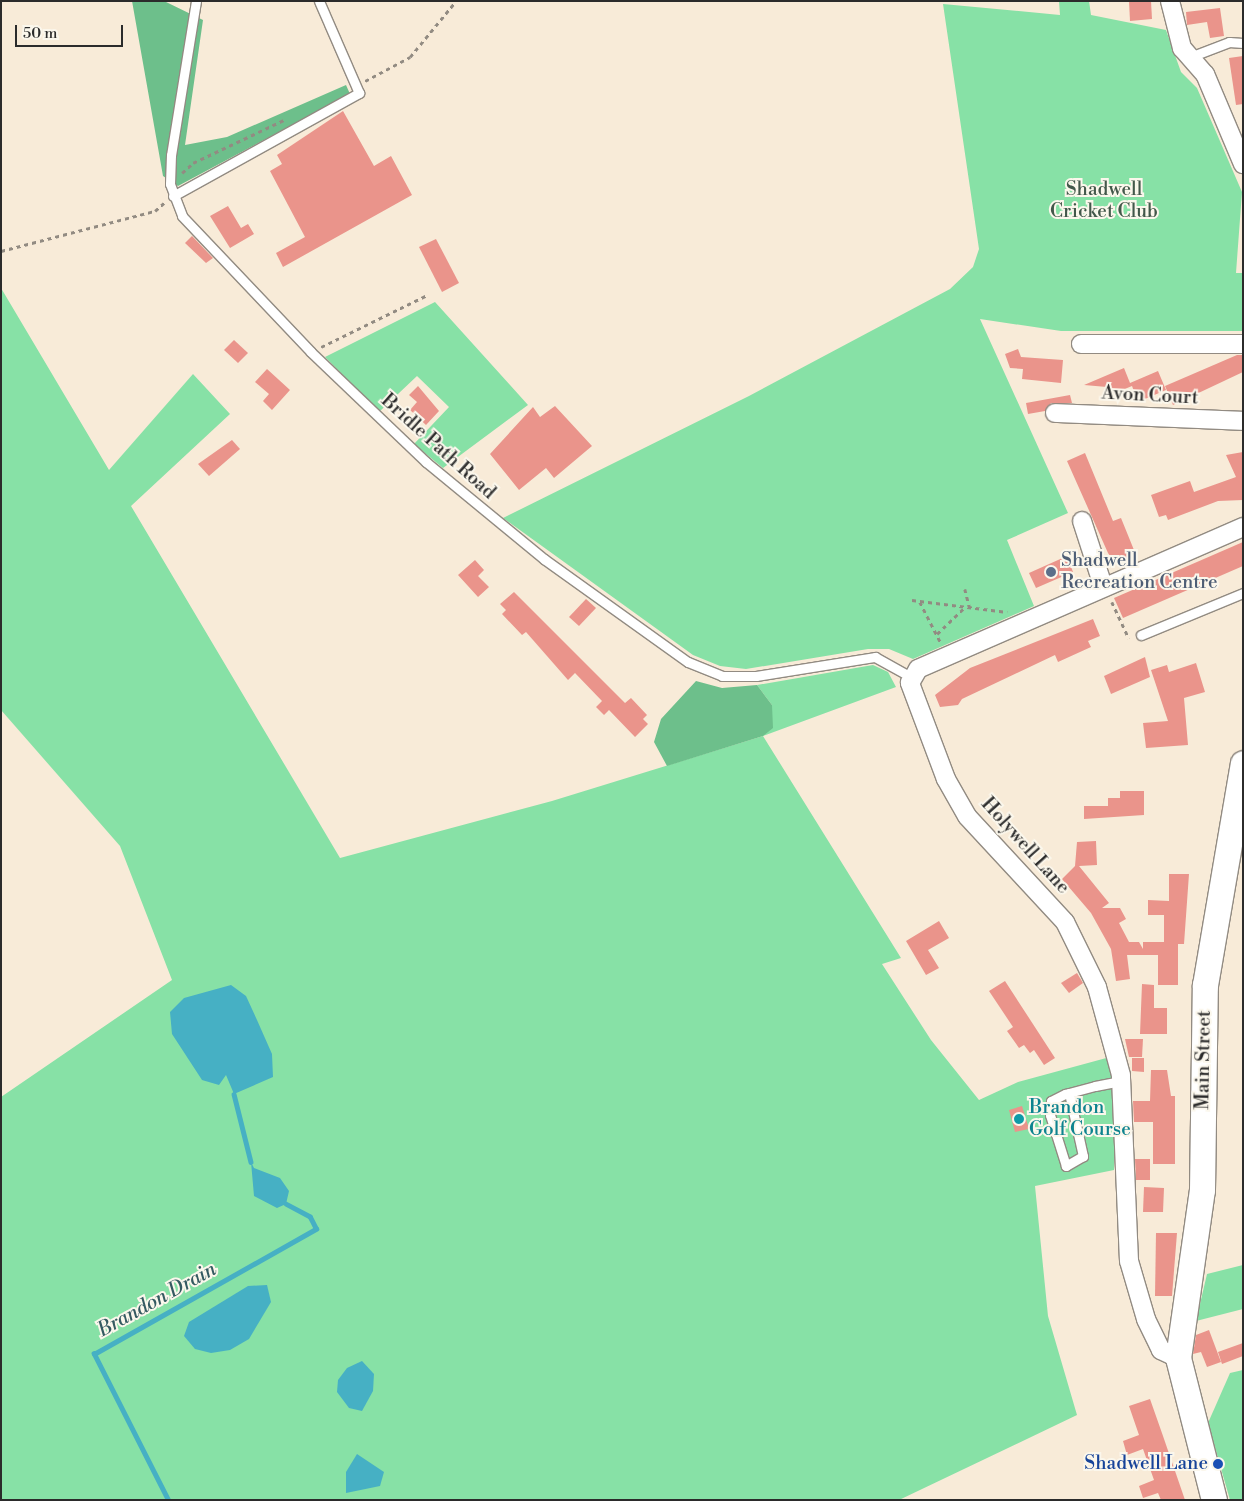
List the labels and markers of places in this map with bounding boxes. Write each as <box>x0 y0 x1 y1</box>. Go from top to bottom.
place label: Shadwell Recreation Centre <box>1061 550 1218 594</box>
marker: Shadwell Recreation Centre <box>1045 566 1057 578</box>
place label: Brandon Golf Course <box>1029 1097 1131 1141</box>
marker: Brandon Golf Course <box>1013 1113 1025 1125</box>
place label: Shadwell Lane <box>1084 1453 1208 1475</box>
marker: Shadwell Lane <box>1212 1458 1224 1470</box>

